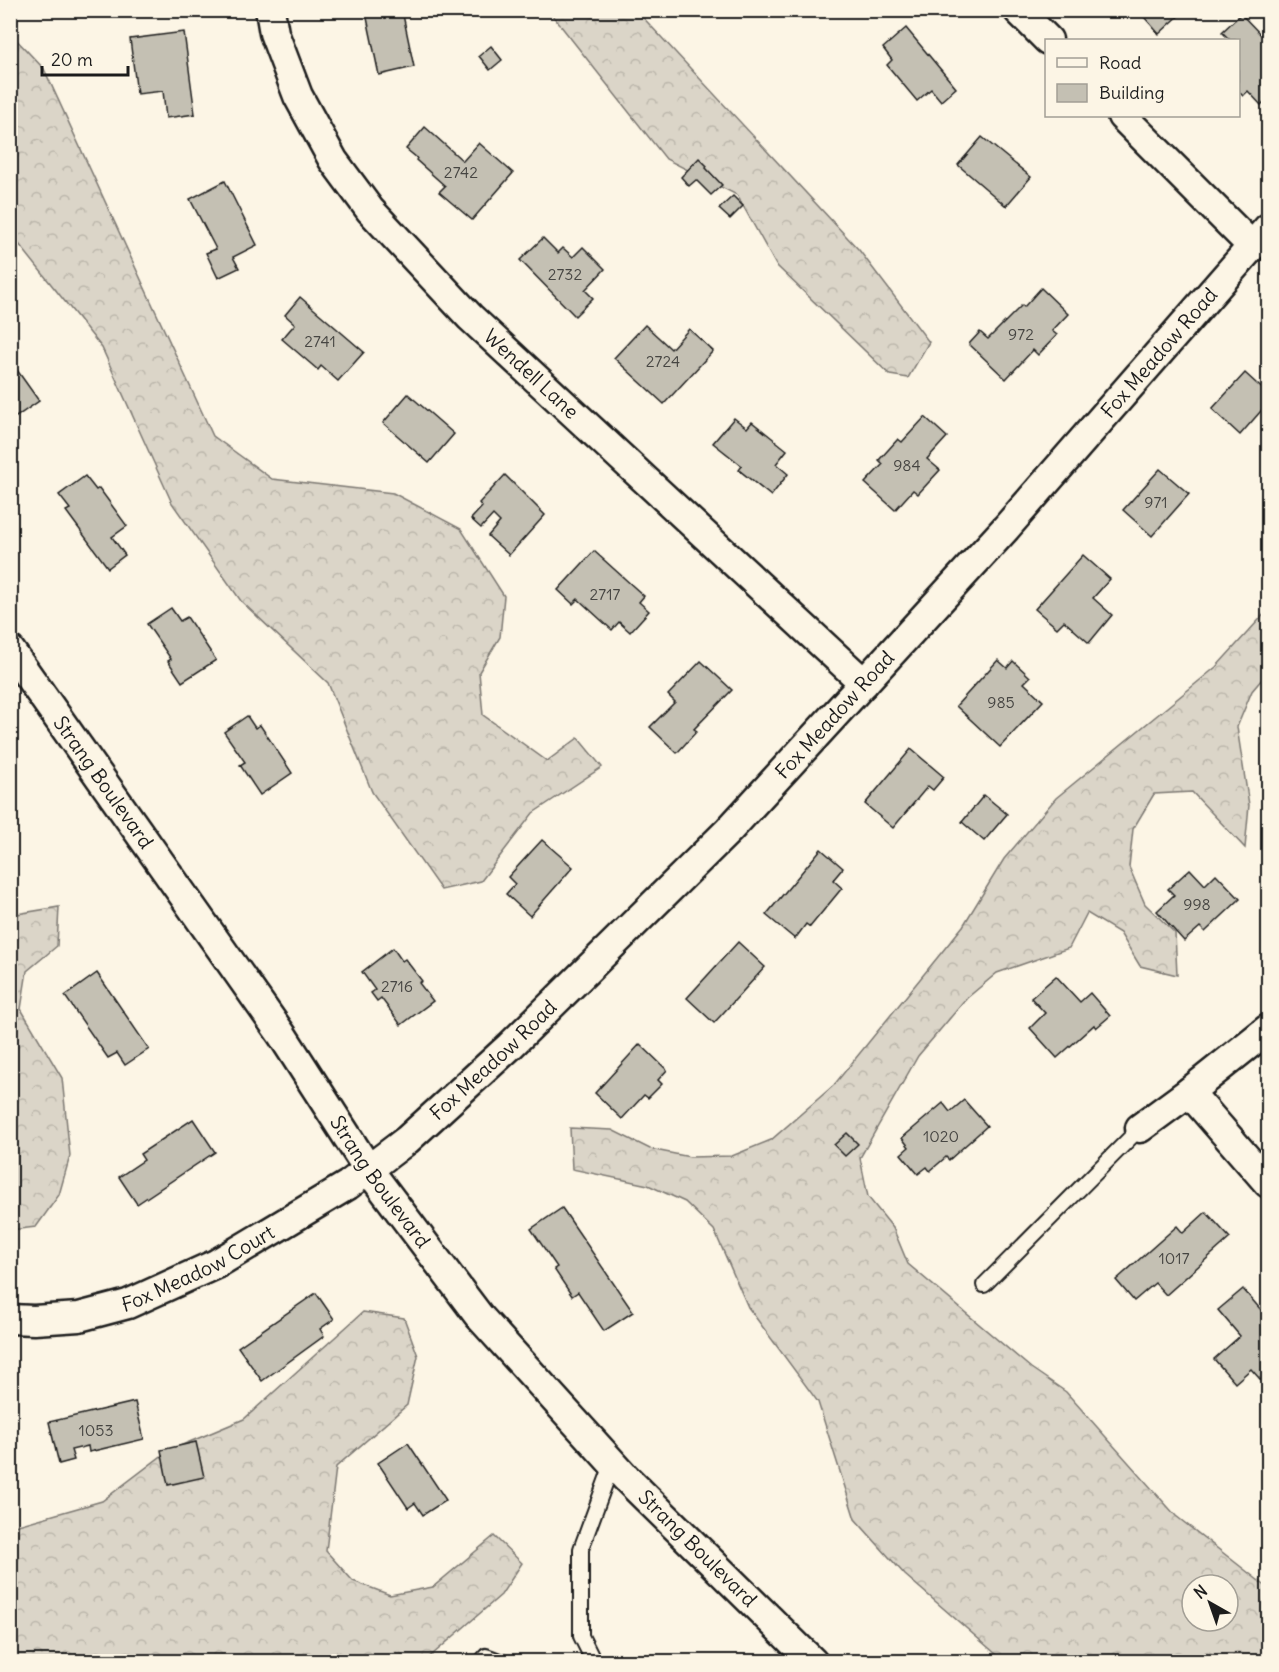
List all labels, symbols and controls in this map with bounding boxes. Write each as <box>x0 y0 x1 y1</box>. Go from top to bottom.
scale bar <box>42 39 128 77</box>
legend <box>1045 39 1240 117</box>
text: 20 m <box>51 48 93 71</box>
text: Road <box>1099 51 1142 74</box>
text: Building <box>1099 81 1164 104</box>
house number: 2742 <box>444 162 478 182</box>
house number: 2732 <box>548 264 582 284</box>
street label: Fox Meadow Road <box>1095 282 1222 423</box>
street label: Wendell Lane <box>479 323 584 424</box>
house number: 972 <box>1008 324 1034 344</box>
house number: 2741 <box>304 331 336 351</box>
house number: 2724 <box>646 351 680 371</box>
house number: 984 <box>893 455 921 475</box>
house number: 971 <box>1144 492 1168 512</box>
house number: 2717 <box>590 584 621 604</box>
street label: Fox Meadow Road <box>770 645 899 784</box>
house number: 985 <box>987 692 1015 712</box>
street label: Strang Boulevard <box>49 711 159 853</box>
house number: 998 <box>1183 894 1211 914</box>
house number: 2716 <box>381 976 413 996</box>
street label: Fox Meadow Road <box>424 994 562 1125</box>
street label: Strang Boulevard <box>325 1111 436 1253</box>
house number: 1020 <box>923 1126 959 1146</box>
street label: Fox Meadow Court <box>119 1219 279 1317</box>
house number: 1017 <box>1158 1248 1190 1268</box>
house number: 1053 <box>78 1420 114 1440</box>
street label: Strang Boulevard <box>633 1484 763 1612</box>
north arrow <box>1180 1573 1240 1633</box>
text: N <box>1190 1580 1211 1603</box>

